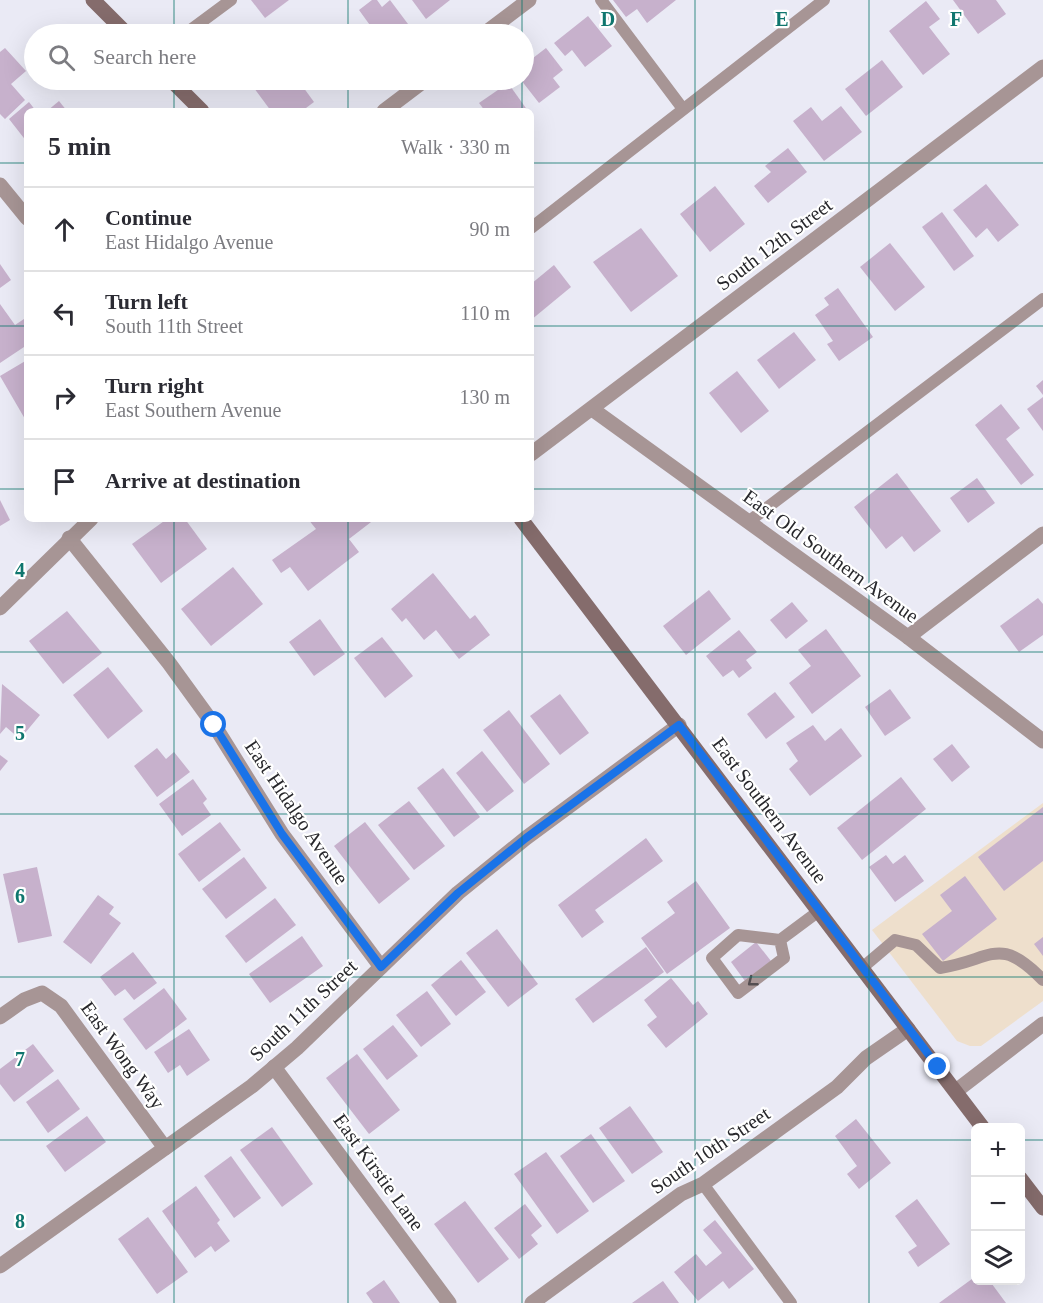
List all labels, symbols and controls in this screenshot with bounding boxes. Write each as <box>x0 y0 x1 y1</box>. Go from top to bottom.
text: D <box>601 8 615 30</box>
text: E <box>775 8 789 30</box>
text: F <box>950 8 962 30</box>
search box <box>24 24 534 90</box>
icon: search <box>45 41 78 74</box>
text: Search here <box>93 44 196 69</box>
text: 5 min <box>48 132 111 161</box>
text: Walk · 330 m <box>401 136 510 158</box>
street label: South 12th Street <box>712 193 836 295</box>
text: Continue <box>105 205 192 230</box>
icon: ahead <box>48 213 81 246</box>
text: 90 m <box>469 218 510 240</box>
text: East Hidalgo Avenue <box>105 231 273 253</box>
text: Turn left <box>105 289 188 314</box>
icon: left <box>48 297 81 330</box>
text: 110 m <box>460 302 510 324</box>
text: South 11th Street <box>105 315 243 337</box>
text: Turn right <box>105 373 204 398</box>
icon: right <box>48 381 81 414</box>
text: 130 m <box>459 386 510 408</box>
text: East Southern Avenue <box>105 399 281 421</box>
icon: arrive <box>48 465 81 498</box>
text: Arrive at destination <box>105 468 301 493</box>
street label: East Old Southern Avenue <box>739 485 923 627</box>
text: 4 <box>15 559 25 581</box>
route start <box>200 711 226 737</box>
text: 5 <box>15 722 25 744</box>
street label: East Southern Avenue <box>708 733 832 887</box>
street label: East Hidalgo Avenue <box>240 736 353 889</box>
text: 6 <box>15 885 25 907</box>
street label: South 11th Street <box>245 955 361 1065</box>
one-way arrow <box>748 975 759 986</box>
street label: East Wong Way <box>76 997 169 1113</box>
text: 7 <box>15 1048 25 1070</box>
route end <box>924 1053 950 1079</box>
street label: South 10th Street <box>646 1102 774 1198</box>
street label: East Kirstie Lane <box>329 1109 429 1235</box>
map controls <box>971 1123 1025 1285</box>
button: + <box>971 1123 1025 1177</box>
button: − <box>971 1177 1025 1231</box>
text: 8 <box>15 1210 25 1232</box>
button: layers <box>971 1231 1025 1285</box>

